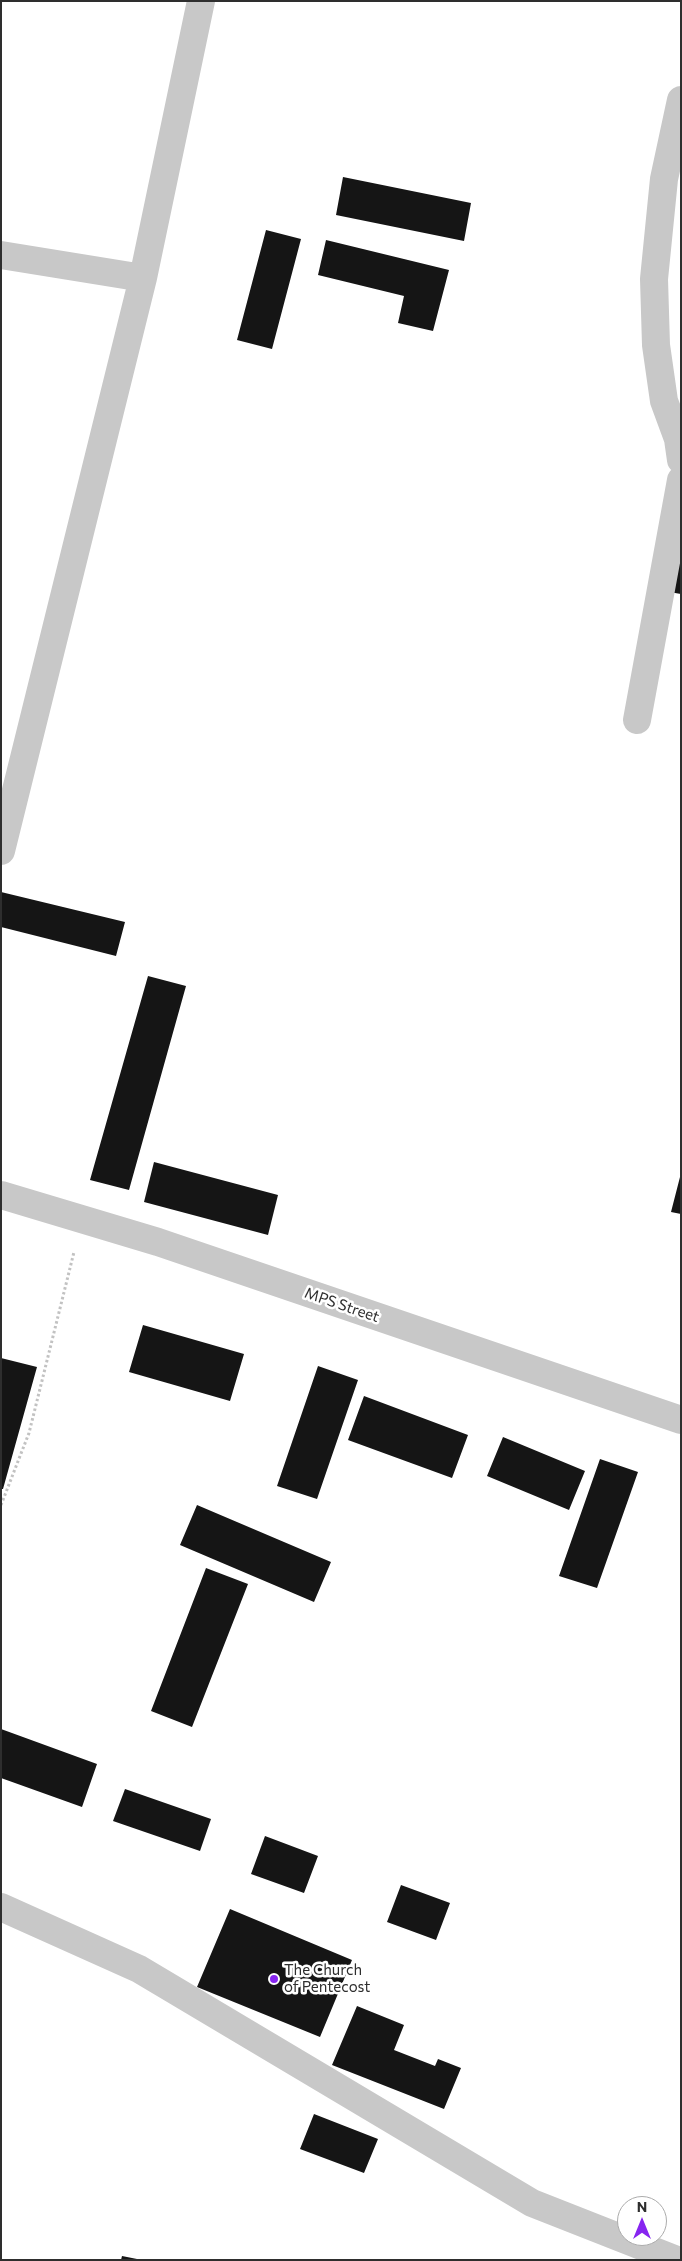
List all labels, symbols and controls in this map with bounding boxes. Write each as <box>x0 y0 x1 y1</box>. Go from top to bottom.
street label: MPS Street <box>302 1284 382 1326</box>
place label: The Church of Pentecost <box>284 1961 370 1996</box>
marker: The Church of Pentecost <box>268 1973 280 1985</box>
north arrow <box>617 2196 667 2246</box>
text: N <box>637 2198 647 2215</box>

